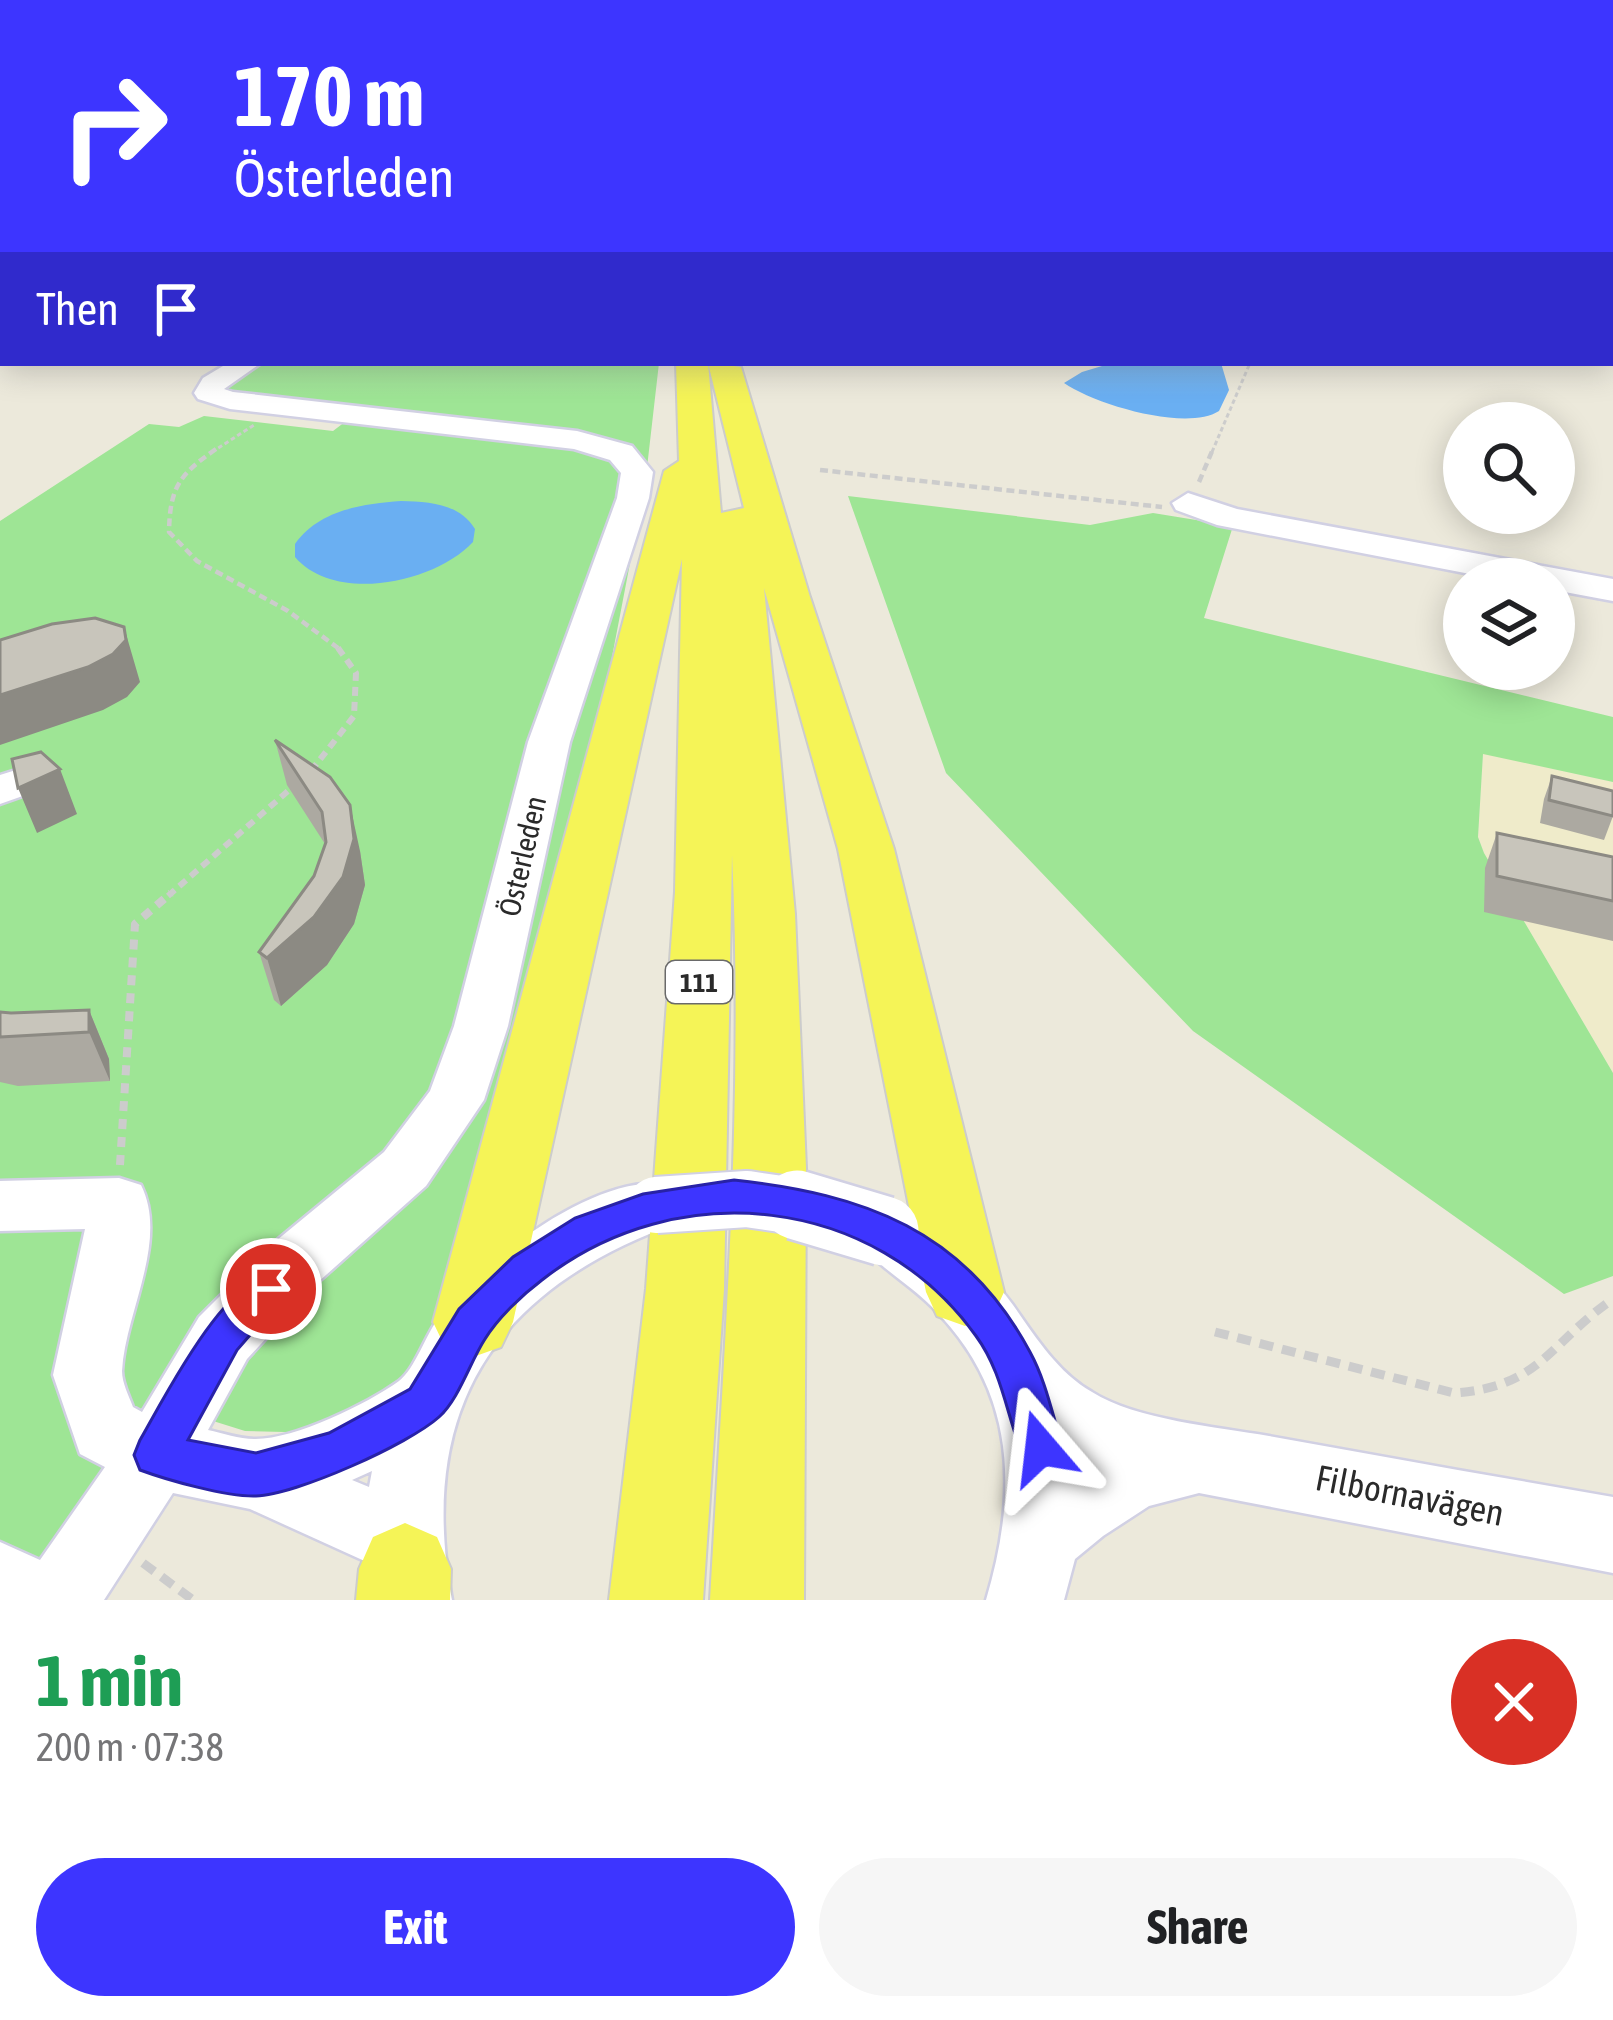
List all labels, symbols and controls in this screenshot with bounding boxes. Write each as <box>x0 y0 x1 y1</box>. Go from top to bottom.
icon: right <box>36 48 192 204</box>
text: 170 m <box>234 48 424 144</box>
text: Österleden <box>234 147 454 208</box>
icon: arrive <box>143 276 209 342</box>
text: Then <box>36 283 119 335</box>
map controls <box>1443 402 1575 690</box>
button: search <box>1443 402 1575 534</box>
button: layers <box>1443 558 1575 690</box>
street label: Österleden <box>492 793 552 919</box>
road number: 111 <box>666 961 732 1003</box>
pin <box>220 1238 322 1340</box>
icon: arrive <box>238 1256 304 1322</box>
position arrow <box>978 1385 1104 1511</box>
street label: Filbornavägen <box>1312 1456 1508 1534</box>
text: 1 min <box>36 1639 183 1721</box>
button: close <box>1451 1639 1577 1765</box>
text: 200 m · 07:38 <box>36 1725 224 1769</box>
button: Exit <box>36 1858 795 1996</box>
button: Share <box>819 1858 1577 1996</box>

